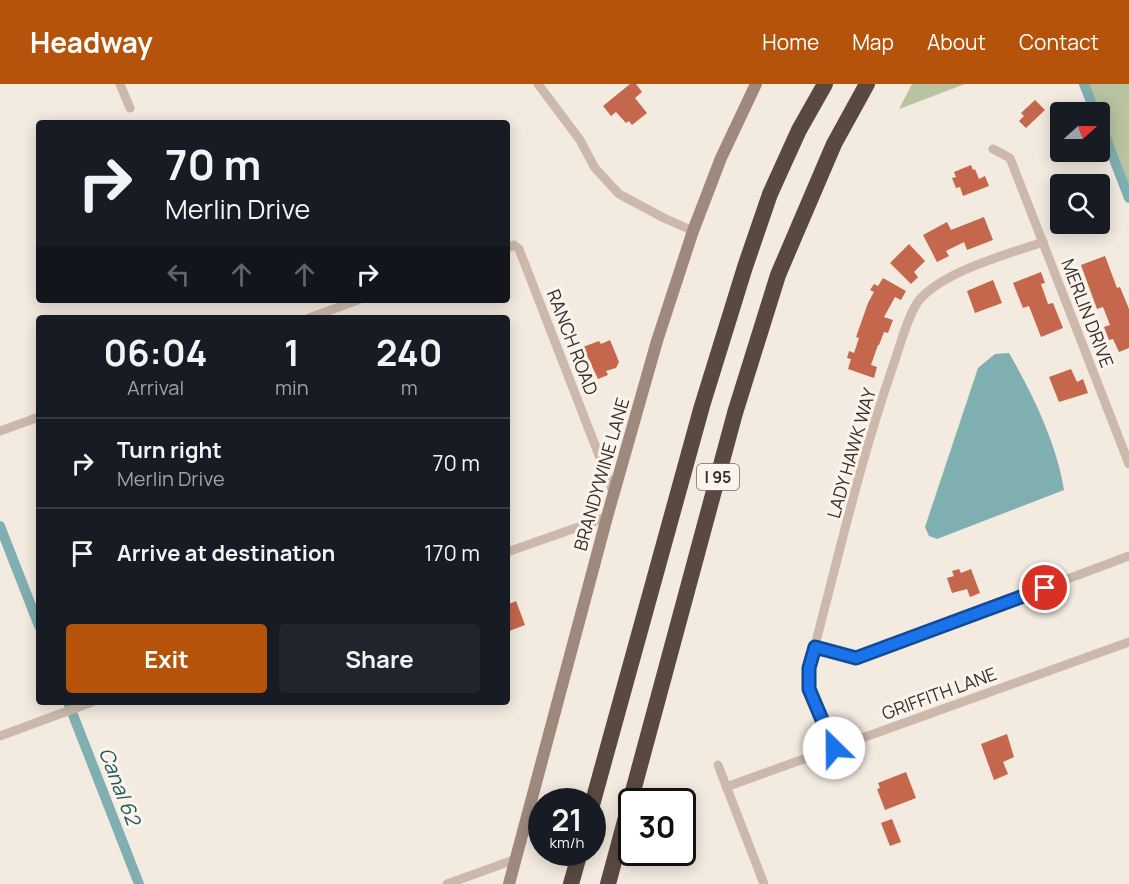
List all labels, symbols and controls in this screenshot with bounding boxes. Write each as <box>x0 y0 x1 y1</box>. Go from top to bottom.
text: Headway <box>30 23 153 61</box>
text: Home <box>762 28 819 56</box>
text: Map <box>852 28 894 56</box>
text: About <box>927 28 986 56</box>
text: Contact <box>1019 28 1099 56</box>
north arrow <box>1050 102 1110 162</box>
map controls <box>1050 102 1110 234</box>
text: 70 m <box>165 135 261 193</box>
icon: right <box>66 144 144 222</box>
button: search <box>1050 174 1110 234</box>
text: Merlin Drive <box>165 190 310 227</box>
street label: MERLIN DRIVE <box>1056 255 1120 371</box>
icon: left <box>162 258 195 291</box>
icon: ahead <box>225 258 258 291</box>
icon: ahead <box>288 258 321 291</box>
icon: right <box>351 258 384 291</box>
street label: RANCH ROAD <box>542 286 604 398</box>
text: 06:04 <box>104 328 208 377</box>
text: 1 <box>284 328 300 377</box>
text: 240 <box>376 328 442 377</box>
text: Arrival <box>127 374 184 401</box>
text: min <box>275 374 309 401</box>
text: m <box>401 374 418 401</box>
street label: LADY HAWK WAY <box>821 384 881 521</box>
street label: BRANDYWINE LANE <box>568 395 634 553</box>
text: Turn right <box>117 435 222 465</box>
icon: right <box>66 447 99 480</box>
text: 70 m <box>432 448 480 478</box>
road number: I 95 <box>697 464 739 490</box>
text: Merlin Drive <box>117 465 225 492</box>
icon: arrive <box>66 537 99 570</box>
text: Arrive at destination <box>117 538 335 568</box>
text: 170 m <box>424 538 480 568</box>
pin <box>1019 562 1070 613</box>
icon: arrive <box>1028 571 1061 604</box>
button: Exit <box>66 624 267 693</box>
button: Share <box>279 624 480 693</box>
street label: GRIFFITH LANE <box>878 661 1000 725</box>
position arrow <box>802 716 866 780</box>
water label: Canal 62 <box>93 743 148 831</box>
speed limit sign: 30 <box>618 788 696 866</box>
text: 21 <box>551 799 583 840</box>
text: km/h <box>550 832 584 853</box>

